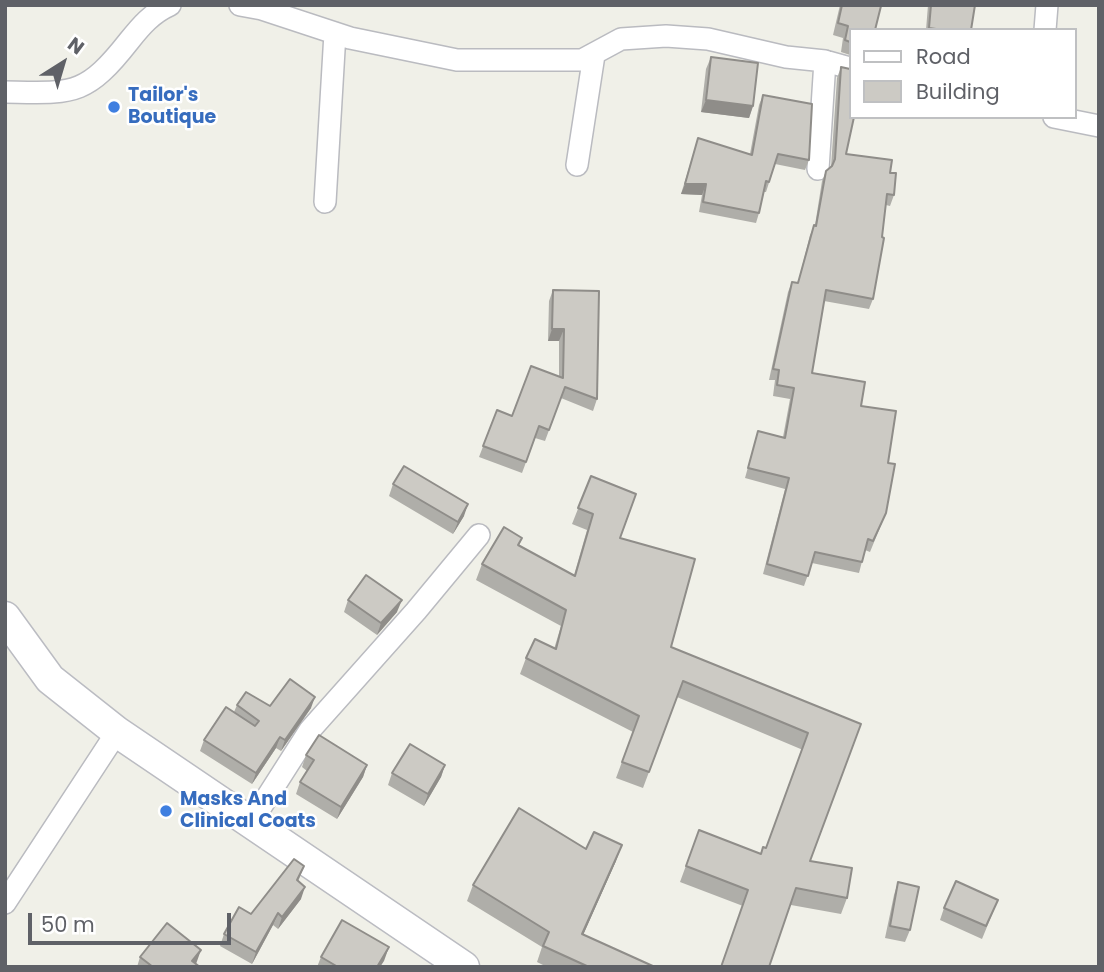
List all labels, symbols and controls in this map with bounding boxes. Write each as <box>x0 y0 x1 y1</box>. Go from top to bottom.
north arrow <box>28 28 98 98</box>
legend <box>848 28 1076 119</box>
text: N <box>62 31 90 61</box>
text: Road <box>916 42 971 71</box>
text: Building <box>916 77 1000 106</box>
place label: Tailor's Boutique <box>128 85 216 129</box>
marker: Tailor's Boutique <box>106 99 122 115</box>
place label: Masks And Clinical Coats <box>180 789 316 833</box>
marker: Masks And Clinical Coats <box>158 803 174 819</box>
scale bar <box>32 898 234 942</box>
text: 50 m <box>41 910 95 939</box>

